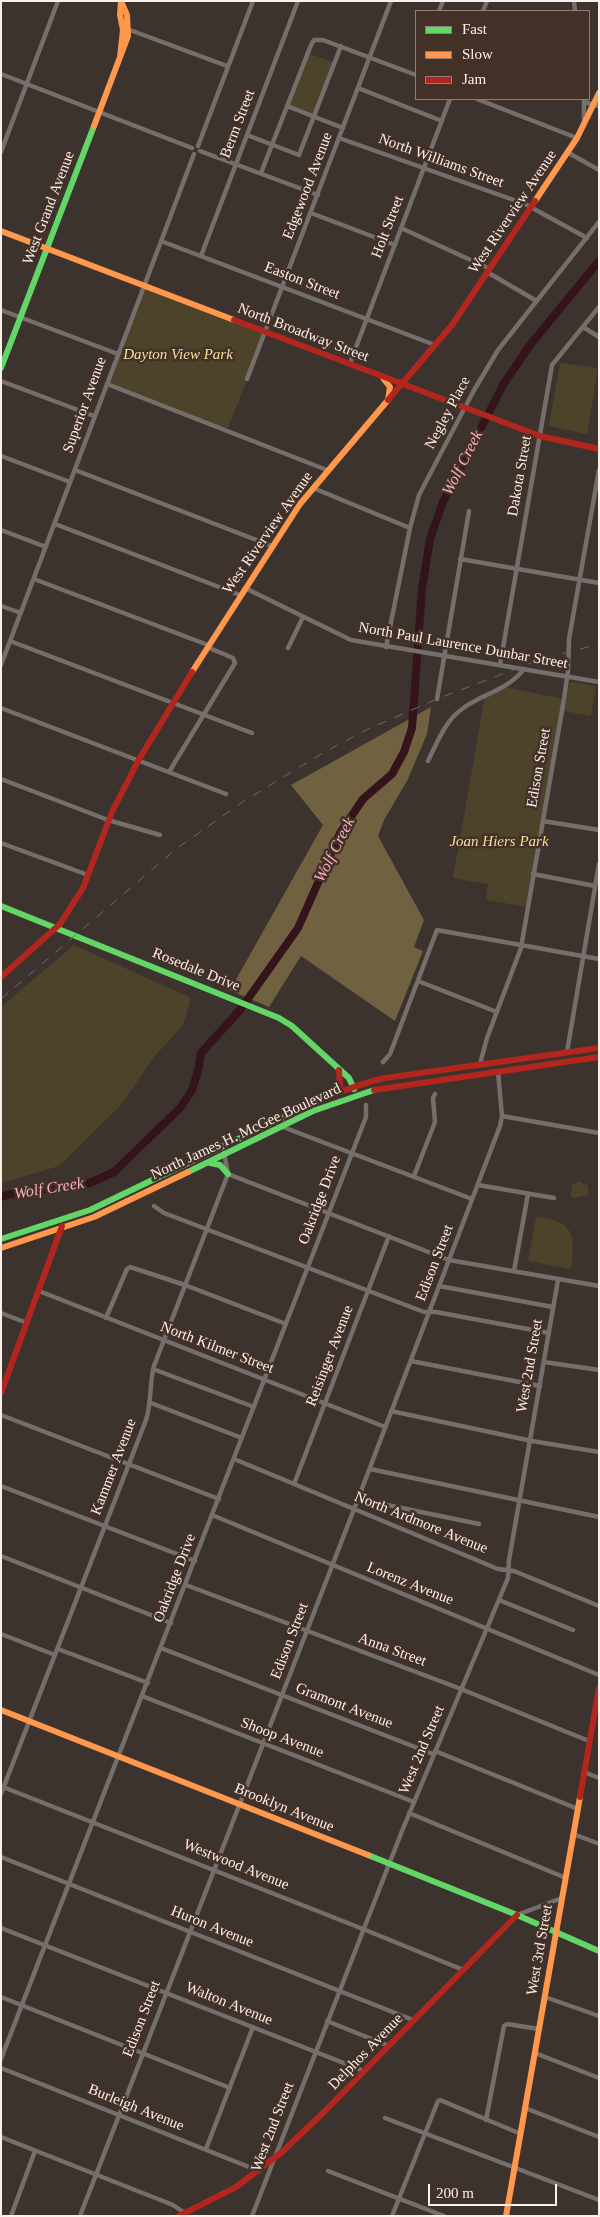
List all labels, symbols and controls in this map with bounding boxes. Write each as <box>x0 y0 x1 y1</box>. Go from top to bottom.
legend <box>415 10 590 100</box>
text: Fast <box>462 21 487 37</box>
text: Slow <box>462 46 493 62</box>
text: Jam <box>462 71 486 87</box>
street label: Berm Street <box>217 87 259 161</box>
street label: Edgewood Avenue <box>279 130 337 242</box>
street label: North Williams Street <box>376 130 506 192</box>
street label: West Riverview Avenue <box>465 147 561 277</box>
street label: West Grand Avenue <box>19 149 79 267</box>
street label: Holt Street <box>368 193 408 261</box>
street label: Easton Street <box>262 258 342 304</box>
street label: North Broadway Street <box>235 300 371 366</box>
park label: Dayton View Park <box>123 346 233 364</box>
street label: Superior Avenue <box>59 354 111 456</box>
street label: Negley Place <box>421 374 475 452</box>
water label: Wolf Creek <box>438 427 488 499</box>
street label: Dakota Street <box>504 434 536 518</box>
street label: West Riverview Avenue <box>219 468 317 598</box>
street label: North Paul Laurence Dunbar Street <box>357 619 569 673</box>
street label: Edison Street <box>523 727 555 809</box>
water label: Wolf Creek <box>310 814 360 886</box>
park label: Joan Hiers Park <box>449 833 549 851</box>
street label: Rosedale Drive <box>150 944 242 996</box>
street label: North James H. McGee Boulevard <box>148 1080 344 1184</box>
street label: Oakridge Drive <box>295 1153 345 1247</box>
water label: Wolf Creek <box>13 1174 85 1204</box>
street label: Edison Street <box>412 1222 458 1304</box>
street label: Reisinger Avenue <box>302 1303 358 1409</box>
street label: North Kilmer Street <box>158 1318 276 1378</box>
street label: West 2nd Street <box>513 1318 547 1414</box>
street label: Kammer Avenue <box>87 1416 141 1518</box>
street label: North Ardmore Avenue <box>352 1488 490 1558</box>
street label: Oakridge Drive <box>150 1531 200 1625</box>
street label: Lorenz Avenue <box>364 1558 456 1610</box>
street label: Edison Street <box>267 1600 313 1682</box>
street label: Anna Street <box>355 1629 429 1671</box>
street label: Gramont Avenue <box>293 1679 395 1733</box>
street label: West 2nd Street <box>395 1703 449 1797</box>
street label: Shoop Avenue <box>238 1714 326 1762</box>
street label: Brooklyn Avenue <box>232 1780 336 1836</box>
street label: Westwood Avenue <box>181 1836 291 1894</box>
street label: Huron Avenue <box>168 1902 256 1952</box>
street label: West 3rd Street <box>523 1903 557 1997</box>
street label: Edison Street <box>119 1978 165 2060</box>
street label: Walton Avenue <box>183 1978 275 2030</box>
street label: Delphos Avenue <box>325 2010 407 2094</box>
street label: West 2nd Street <box>248 2080 298 2174</box>
street label: Burleigh Avenue <box>85 2081 187 2135</box>
scale bar <box>430 2174 559 2206</box>
text: 200 m <box>436 2185 474 2201</box>

